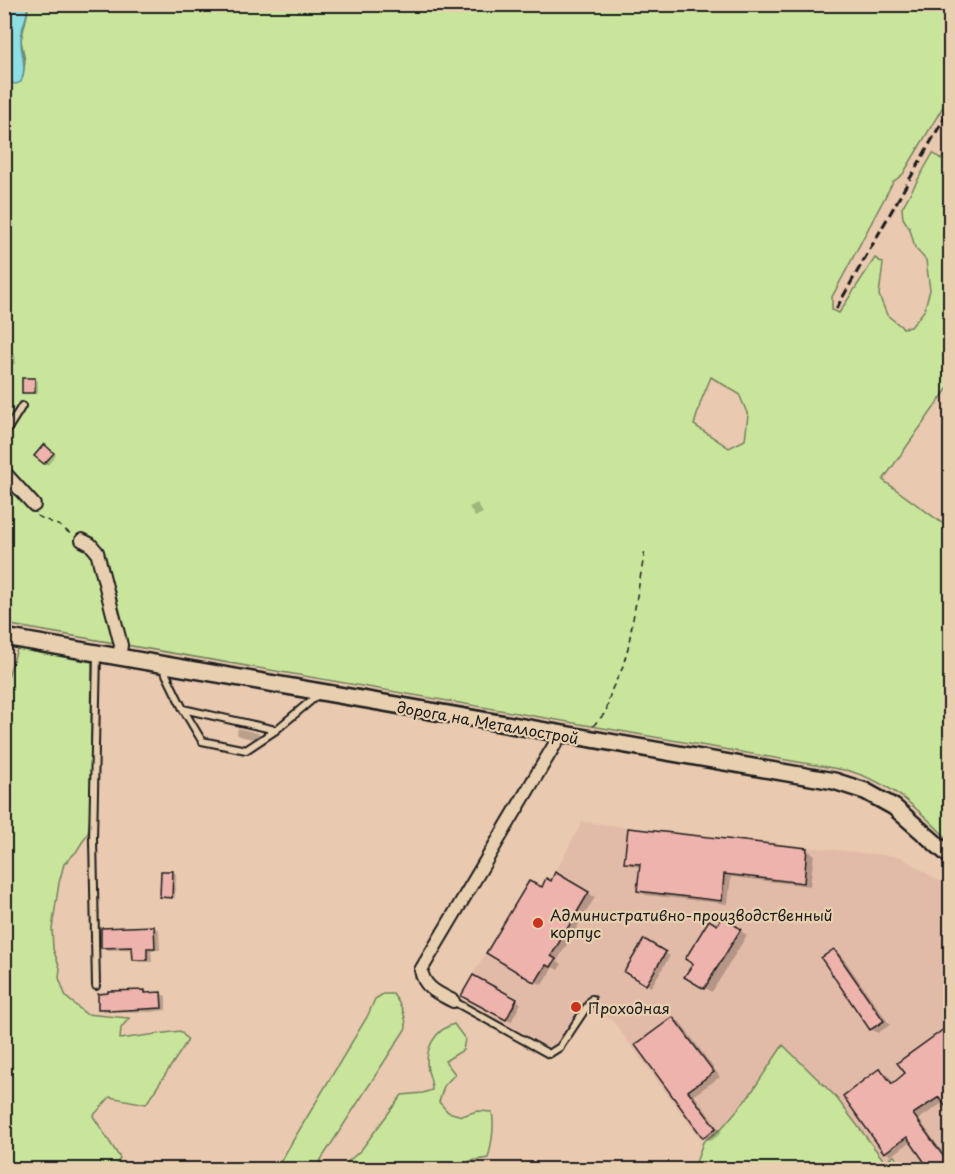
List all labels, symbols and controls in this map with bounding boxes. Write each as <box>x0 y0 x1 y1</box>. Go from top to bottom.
street label: дорога на Металлострой <box>396 695 580 749</box>
place label: Административно-производственный корпус <box>550 903 833 943</box>
marker: Административно-производственный корпус <box>531 916 545 930</box>
place label: Проходная <box>588 996 670 1019</box>
marker: Проходная <box>569 1000 583 1014</box>

